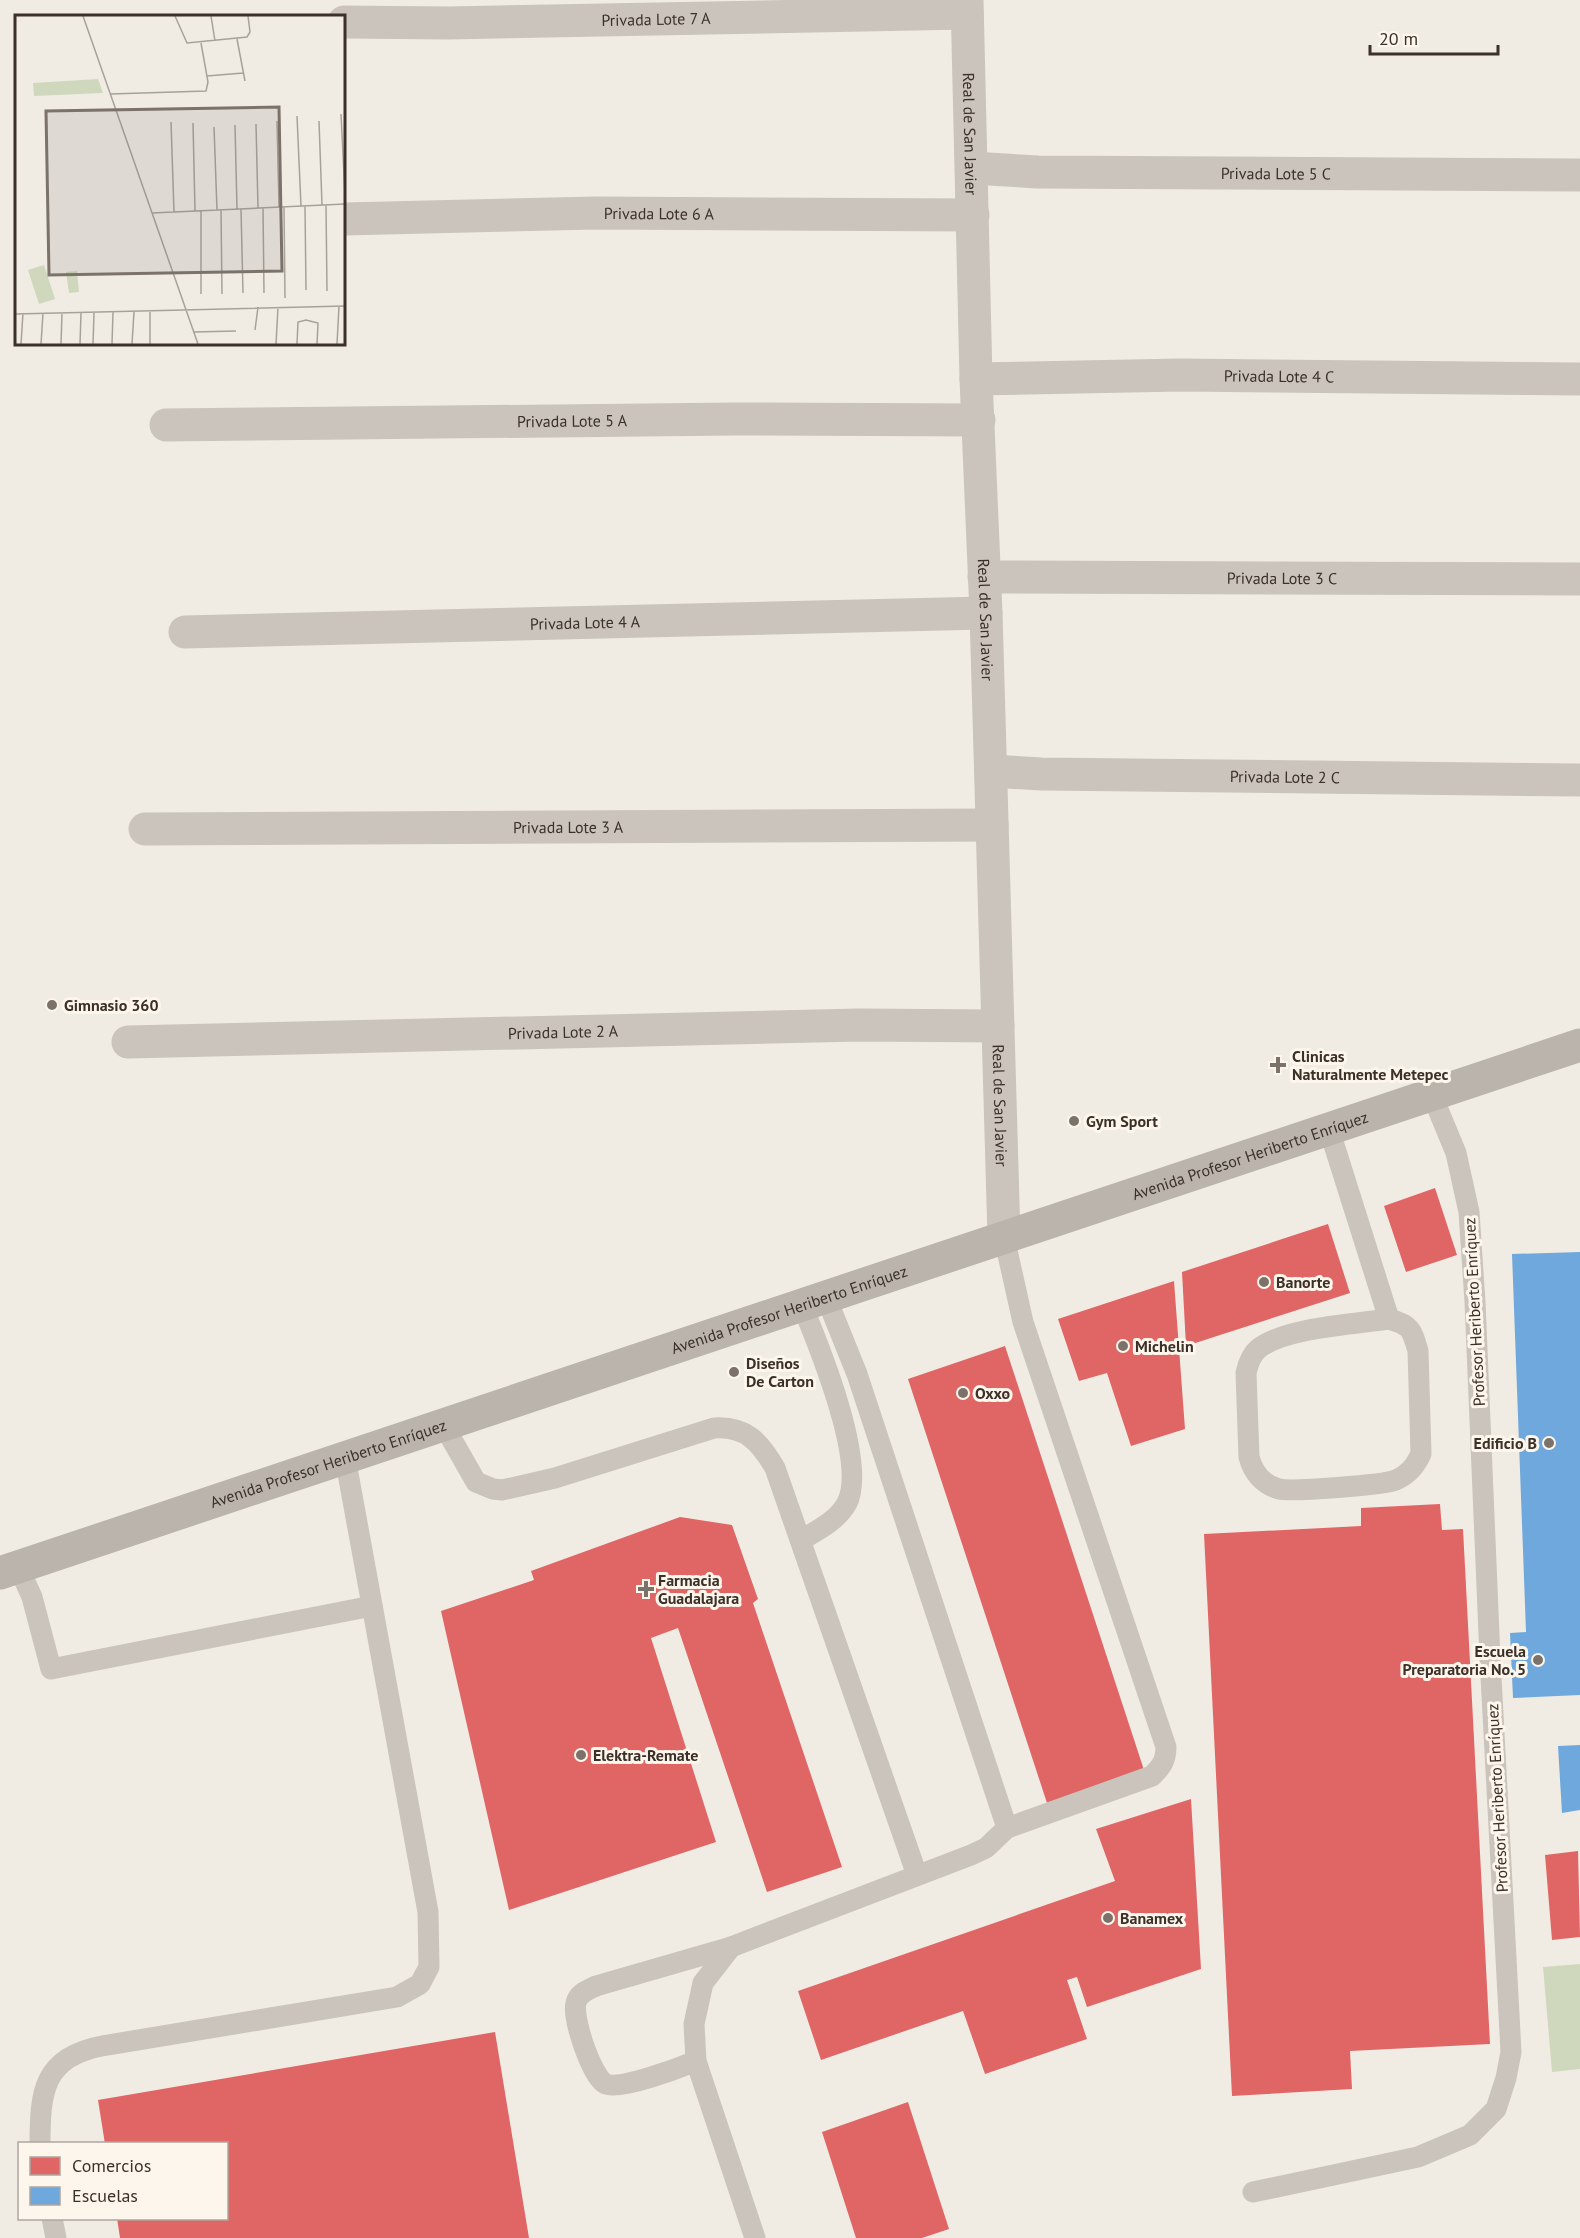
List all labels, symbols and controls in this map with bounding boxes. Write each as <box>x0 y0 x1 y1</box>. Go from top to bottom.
street label: Privada Lote 7 A <box>601 8 711 30</box>
inset map <box>15 15 345 345</box>
scale bar <box>1370 18 1498 56</box>
text: 20 m <box>1379 27 1418 50</box>
street label: Real de San Javier <box>959 72 982 196</box>
street label: Privada Lote 5 C <box>1221 163 1331 184</box>
street label: Privada Lote 6 A <box>604 203 715 224</box>
street label: Privada Lote 4 C <box>1224 365 1334 387</box>
street label: Privada Lote 5 A <box>517 410 628 431</box>
street label: Real de San Javier <box>974 558 998 682</box>
street label: Privada Lote 3 C <box>1227 568 1337 588</box>
street label: Privada Lote 4 A <box>530 611 641 634</box>
street label: Privada Lote 2 C <box>1230 766 1340 787</box>
street label: Privada Lote 3 A <box>513 817 624 837</box>
place label: Gimnasio 360 <box>64 995 159 1015</box>
marker: Gimnasio 360 <box>45 998 59 1012</box>
street label: Privada Lote 2 A <box>508 1021 619 1043</box>
street label: Real de San Javier <box>988 1044 1012 1168</box>
place label: Clinicas Naturalmente Metepec <box>1292 1046 1449 1084</box>
marker: Clinicas Naturalmente Metepec <box>1269 1056 1287 1074</box>
street label: Avenida Profesor Heriberto Enríquez <box>1129 1107 1371 1204</box>
place label: Gym Sport <box>1086 1111 1158 1131</box>
marker: Gym Sport <box>1067 1114 1081 1128</box>
street label: Profesor Heriberto Enríquez <box>1459 1217 1489 1407</box>
street label: Avenida Profesor Heriberto Enríquez <box>668 1261 910 1358</box>
place label: Banorte <box>1276 1272 1330 1292</box>
marker: Banorte <box>1257 1275 1271 1289</box>
place label: Michelin <box>1135 1336 1194 1356</box>
marker: Michelin <box>1116 1339 1130 1353</box>
place label: Diseños De Carton <box>746 1353 814 1391</box>
marker: Diseños De Carton <box>727 1365 741 1379</box>
place label: Oxxo <box>975 1383 1011 1403</box>
marker: Oxxo <box>956 1386 970 1400</box>
street label: Avenida Profesor Heriberto Enríquez <box>208 1415 449 1512</box>
place label: Edificio B <box>1474 1433 1537 1453</box>
marker: Edificio B <box>1542 1436 1556 1450</box>
place label: Farmacia Guadalajara <box>658 1570 739 1608</box>
marker: Farmacia Guadalajara <box>639 1582 653 1596</box>
place label: Escuela Preparatoria No. 5 <box>1403 1641 1526 1679</box>
marker: Escuela Preparatoria No. 5 <box>1531 1653 1545 1667</box>
street label: Profesor Heriberto Enríquez <box>1482 1703 1512 1893</box>
place label: Elektra-Remate <box>593 1745 698 1765</box>
marker: Elektra-Remate <box>574 1748 588 1762</box>
place label: Banamex <box>1120 1908 1184 1928</box>
marker: Banamex <box>1101 1911 1115 1925</box>
legend <box>18 2142 228 2220</box>
text: Comercios <box>72 2154 151 2177</box>
text: Escuelas <box>72 2184 138 2207</box>

